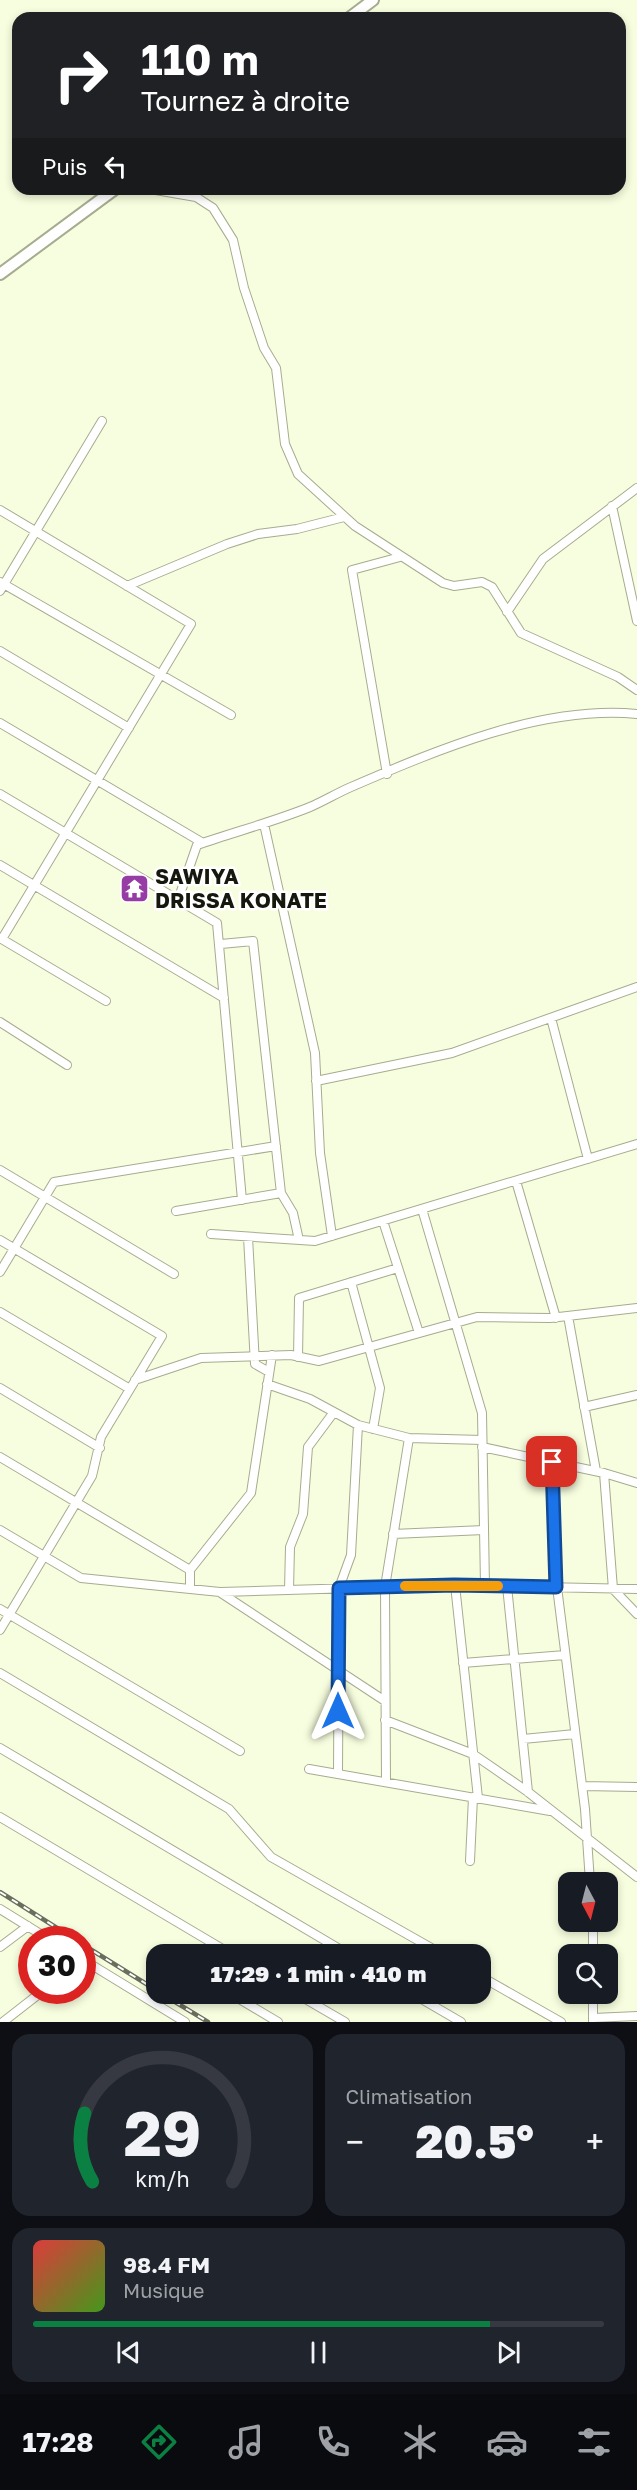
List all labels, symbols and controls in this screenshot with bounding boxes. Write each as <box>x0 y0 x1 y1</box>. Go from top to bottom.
text: 110 m <box>141 34 259 84</box>
icon: right <box>42 36 120 114</box>
text: Tournez à droite <box>141 85 350 117</box>
icon: left <box>99 150 132 183</box>
text: Puis <box>42 153 87 180</box>
place label: SAWIYA DRISSA KONATE <box>155 863 327 913</box>
temple icon: SAWIYA DRISSA KONATE <box>118 872 150 904</box>
pin <box>526 1436 577 1487</box>
icon: arrive <box>535 1445 568 1478</box>
position arrow <box>306 1679 370 1743</box>
north arrow <box>558 1872 618 1932</box>
map controls <box>558 1872 618 2004</box>
speed limit sign: 30 <box>18 1926 96 2004</box>
button: search <box>558 1944 618 2004</box>
text: 17:29 · 1 min · 410 m <box>211 1960 427 1987</box>
text: Climatisation <box>346 2084 472 2108</box>
text: 29 <box>123 2095 201 2170</box>
text: 20.5° <box>416 2114 534 2168</box>
text: − <box>346 2122 364 2161</box>
text: + <box>586 2122 604 2161</box>
text: km/h <box>135 2166 190 2192</box>
text: 98.4 FM <box>123 2251 210 2278</box>
text: Musique <box>123 2278 204 2302</box>
icon: previous <box>112 2336 145 2369</box>
icon: pause <box>302 2336 335 2369</box>
icon: next <box>492 2336 525 2369</box>
icon: directions <box>138 2421 180 2463</box>
icon: music <box>225 2421 267 2463</box>
icon: phone <box>312 2421 354 2463</box>
icon: climate <box>399 2421 441 2463</box>
icon: car <box>486 2421 528 2463</box>
icon: filters <box>573 2421 615 2463</box>
text: 17:28 <box>22 2426 93 2458</box>

